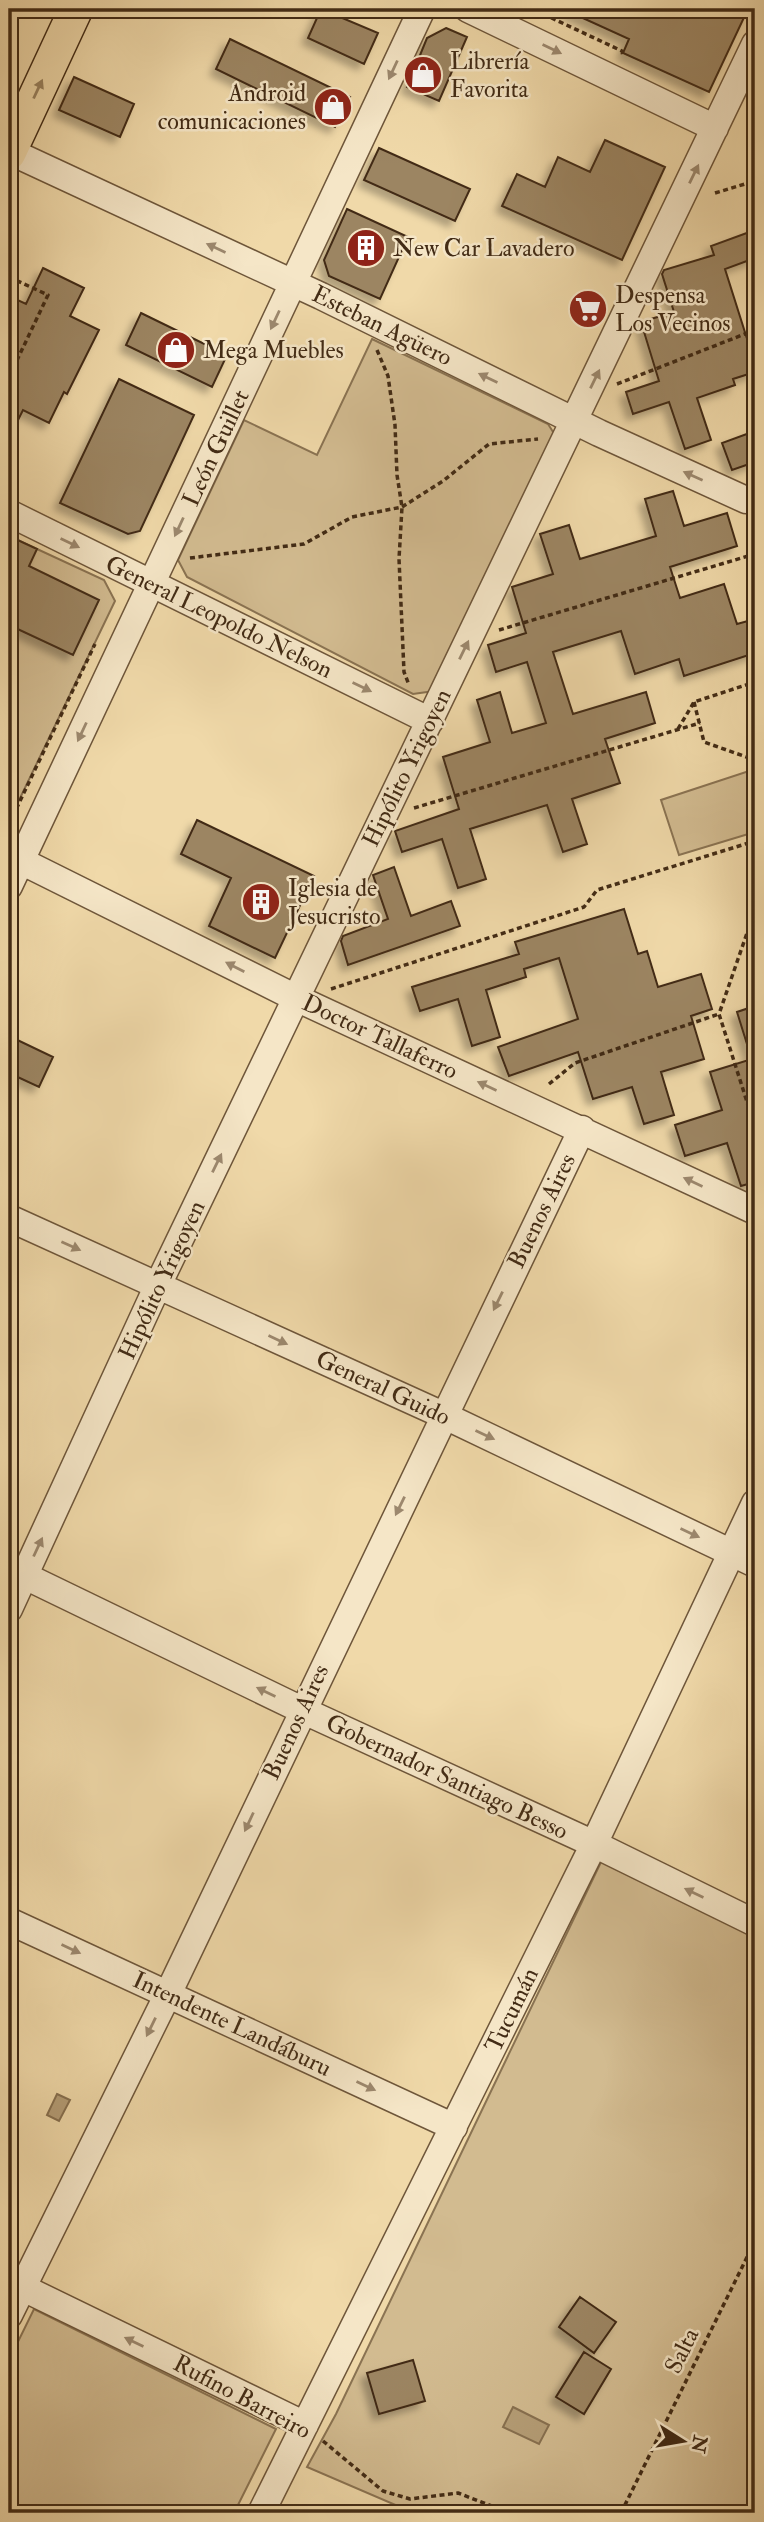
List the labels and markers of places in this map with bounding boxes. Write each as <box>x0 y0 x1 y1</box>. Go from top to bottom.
place label: Librería Favorita <box>450 46 531 105</box>
shop icon: Librería Favorita <box>402 54 444 96</box>
place label: Android comunicaciones <box>158 78 306 137</box>
shop icon: Android comunicaciones <box>312 86 354 128</box>
building icon: New Car Lavadero <box>345 227 387 269</box>
place label: New Car Lavadero <box>393 233 574 264</box>
place label: Despensa Los Vecinos <box>615 280 731 339</box>
supermarket icon: Despensa Los Vecinos <box>567 288 609 330</box>
shop icon: Mega Muebles <box>155 329 197 371</box>
place label: Mega Muebles <box>203 335 344 366</box>
place label: Iglesia de Jesucristo <box>287 873 380 932</box>
building icon: Iglesia de Jesucristo <box>240 881 282 923</box>

